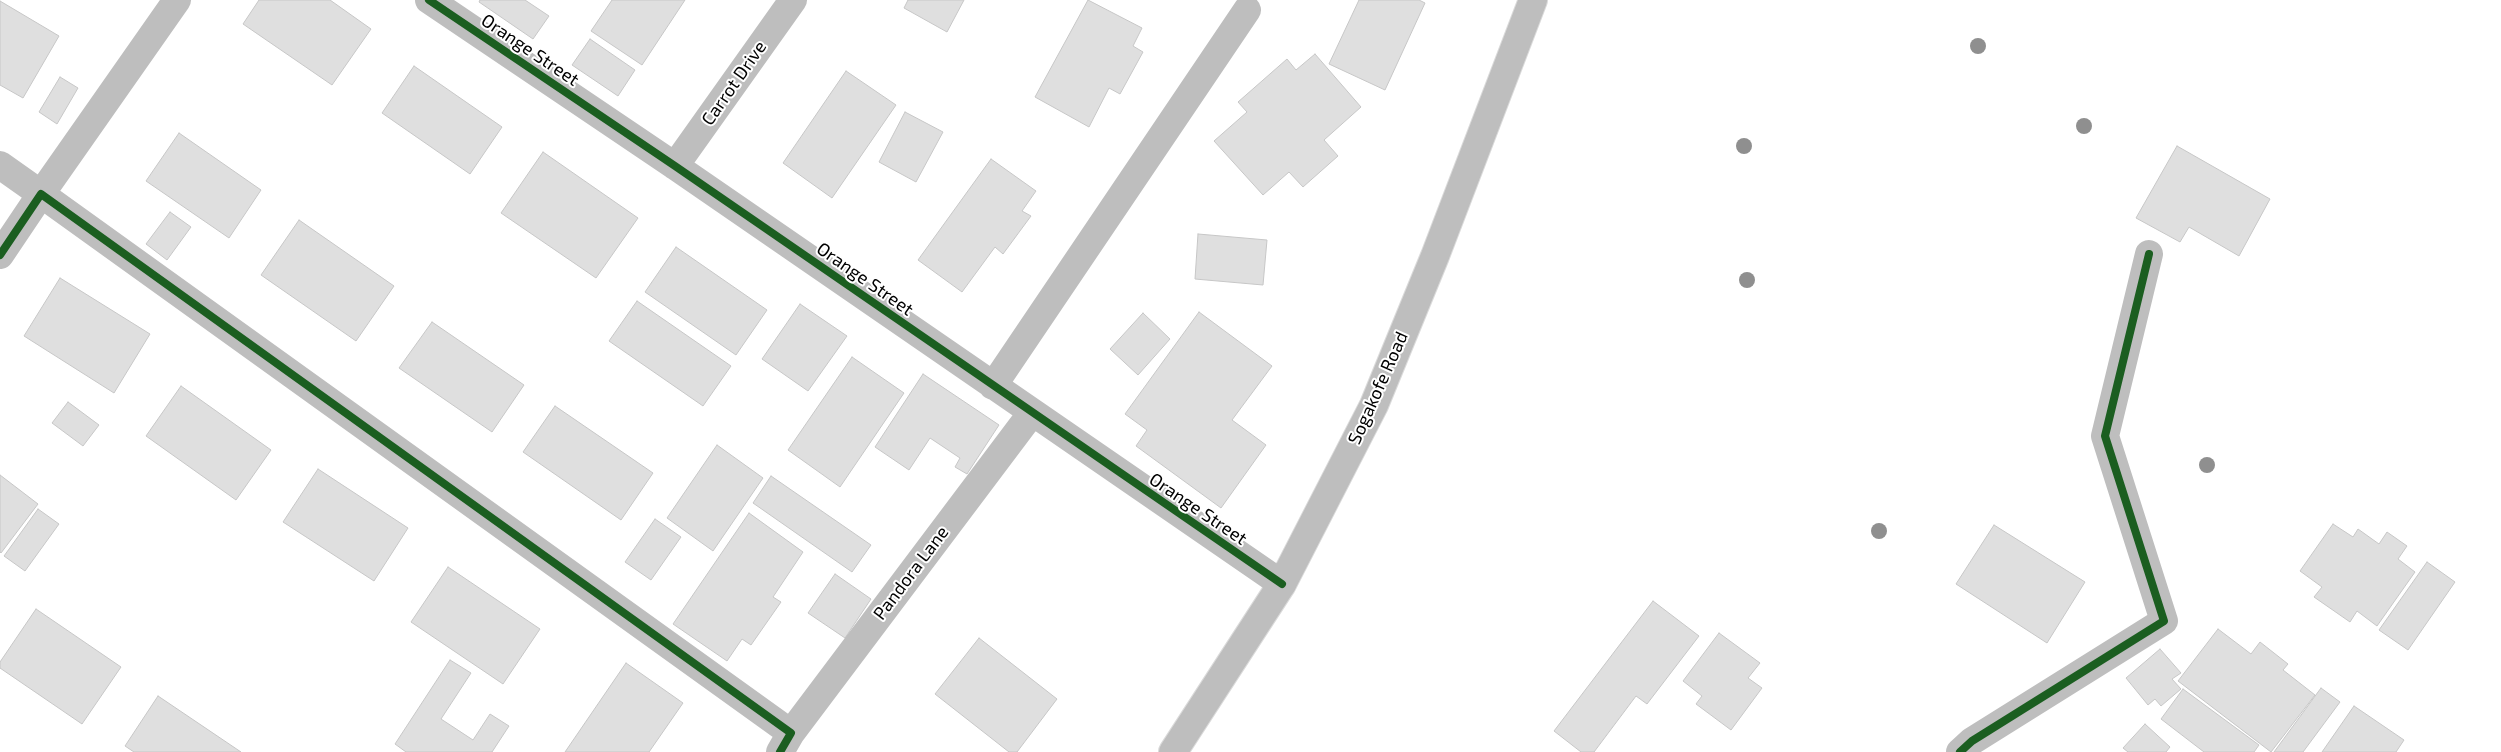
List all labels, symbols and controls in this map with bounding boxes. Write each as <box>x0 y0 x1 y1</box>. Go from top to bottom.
street label: Orange Street <box>477 9 583 91</box>
street label: Carrot Drive <box>697 37 771 129</box>
street label: Orange Street <box>812 238 918 320</box>
street label: Sogakofe Road <box>1344 328 1412 448</box>
street label: Orange Street <box>1145 468 1251 550</box>
street label: Pandora Lane <box>869 522 953 624</box>

